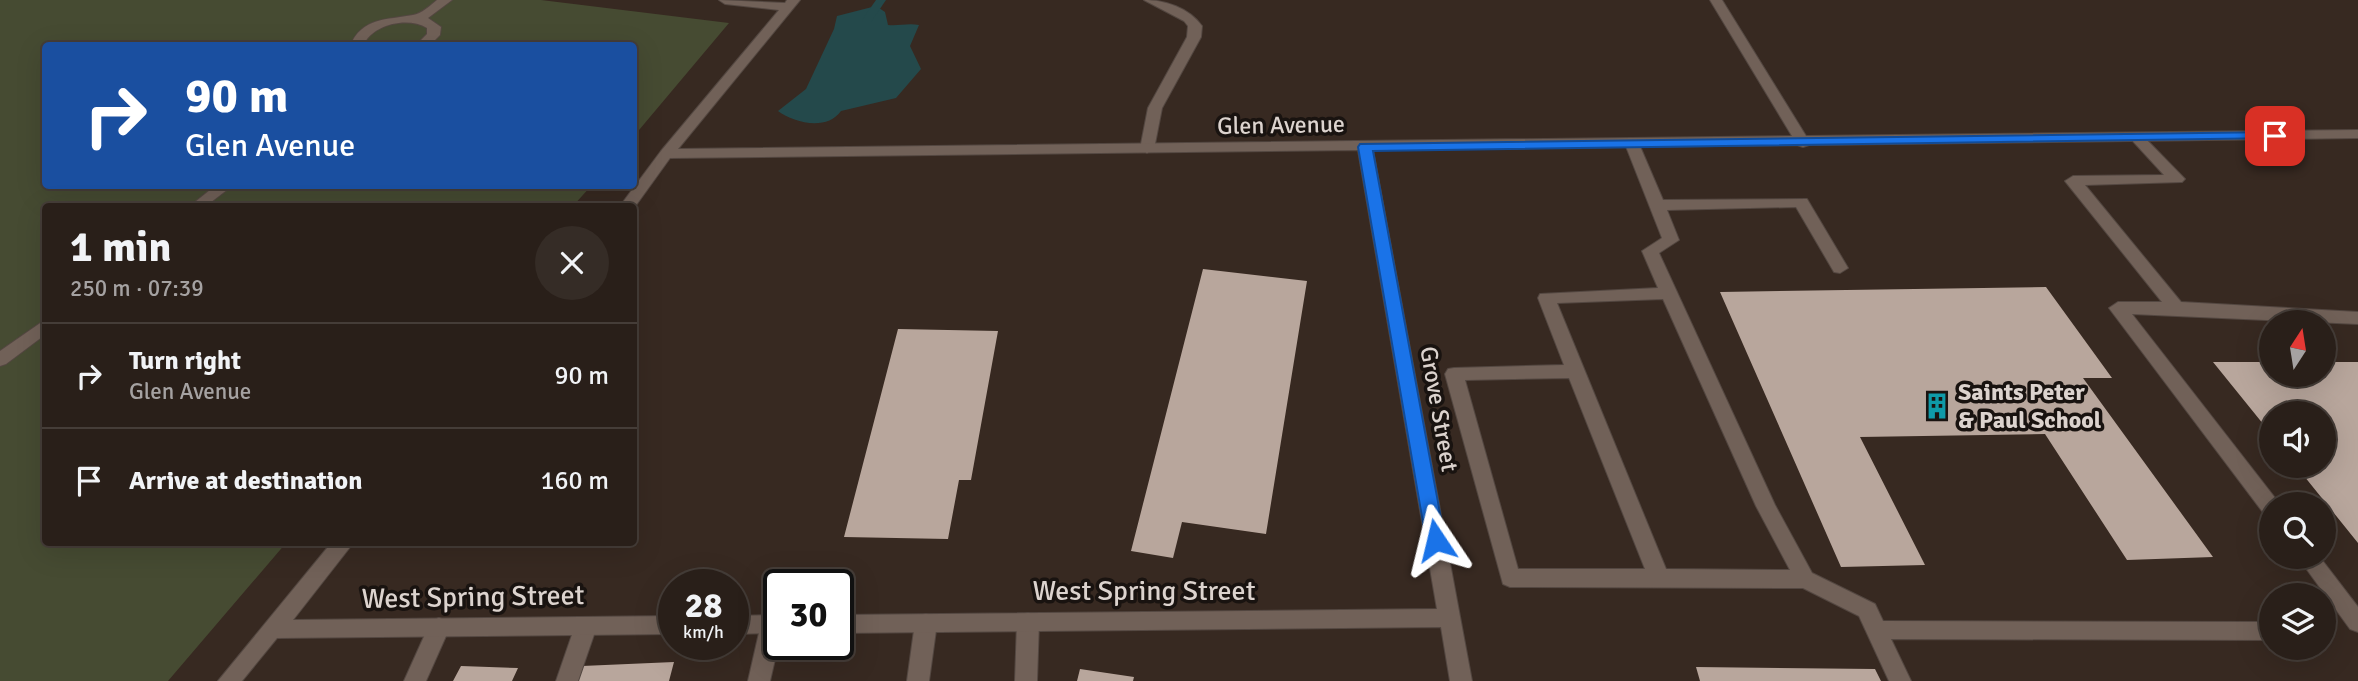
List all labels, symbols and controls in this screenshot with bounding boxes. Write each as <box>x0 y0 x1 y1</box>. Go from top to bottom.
text: 90 m <box>185 66 288 126</box>
icon: right <box>70 70 161 161</box>
pin <box>2245 106 2305 166</box>
street label: Glen Avenue <box>1217 109 1345 141</box>
icon: arrive <box>2256 117 2294 155</box>
text: Glen Avenue <box>185 126 355 165</box>
text: 1 min <box>70 222 171 273</box>
button: close <box>535 226 609 300</box>
text: 250 m · 07:39 <box>70 274 204 303</box>
north arrow <box>2259 310 2336 387</box>
map controls <box>2259 310 2336 660</box>
street label: Grove Street <box>1413 344 1465 474</box>
text: Turn right <box>129 345 241 377</box>
icon: right <box>70 357 108 395</box>
text: 90 m <box>554 360 609 392</box>
text: Glen Avenue <box>129 377 251 406</box>
place label: Saints Peter & Paul School <box>1958 377 2102 435</box>
building icon: Saints Peter & Paul School <box>1922 391 1952 421</box>
button: sound <box>2259 401 2336 478</box>
icon: arrive <box>70 462 108 500</box>
text: Arrive at destination <box>129 465 362 497</box>
text: 160 m <box>540 465 609 497</box>
button: search <box>2259 492 2336 569</box>
position arrow <box>1399 503 1473 577</box>
speed limit sign: 30 <box>763 569 854 660</box>
street label: West Spring Street <box>1033 574 1256 608</box>
street label: West Spring Street <box>361 578 585 616</box>
button: layers <box>2259 583 2336 660</box>
text: 28 <box>685 584 722 627</box>
text: km/h <box>683 621 724 643</box>

